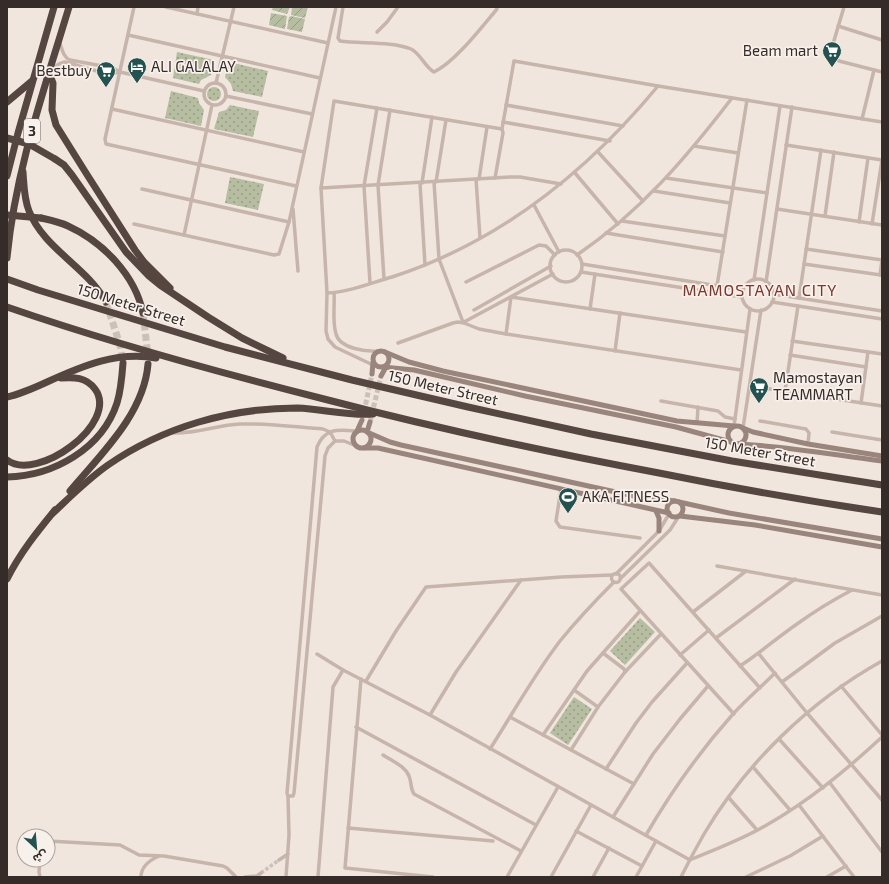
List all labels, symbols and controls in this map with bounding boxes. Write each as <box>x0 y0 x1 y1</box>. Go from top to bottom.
supermarket icon: Beam mart <box>821 40 843 68</box>
place label: Beam mart <box>743 41 818 59</box>
hotel icon: ALI GALALAY <box>126 56 148 84</box>
place label: ALI GALALAY <box>151 57 236 75</box>
supermarket icon: Bestbuy <box>95 60 117 88</box>
place label: Bestbuy <box>36 61 92 79</box>
road number: 3 <box>24 119 40 143</box>
street label: 150 Meter Street <box>75 279 188 329</box>
district label: MAMOSTAYAN CITY <box>683 280 837 299</box>
street label: 150 Meter Street <box>387 366 500 408</box>
place label: Mamostayan TEAMMART <box>773 368 862 403</box>
supermarket icon: Mamostayan TEAMMART <box>748 376 770 404</box>
street label: 150 Meter Street <box>703 432 817 470</box>
sports icon: AKA FITNESS <box>557 486 579 514</box>
place label: AKA FITNESS <box>582 487 669 505</box>
north arrow <box>16 828 56 868</box>
text: ش <box>31 847 50 867</box>

